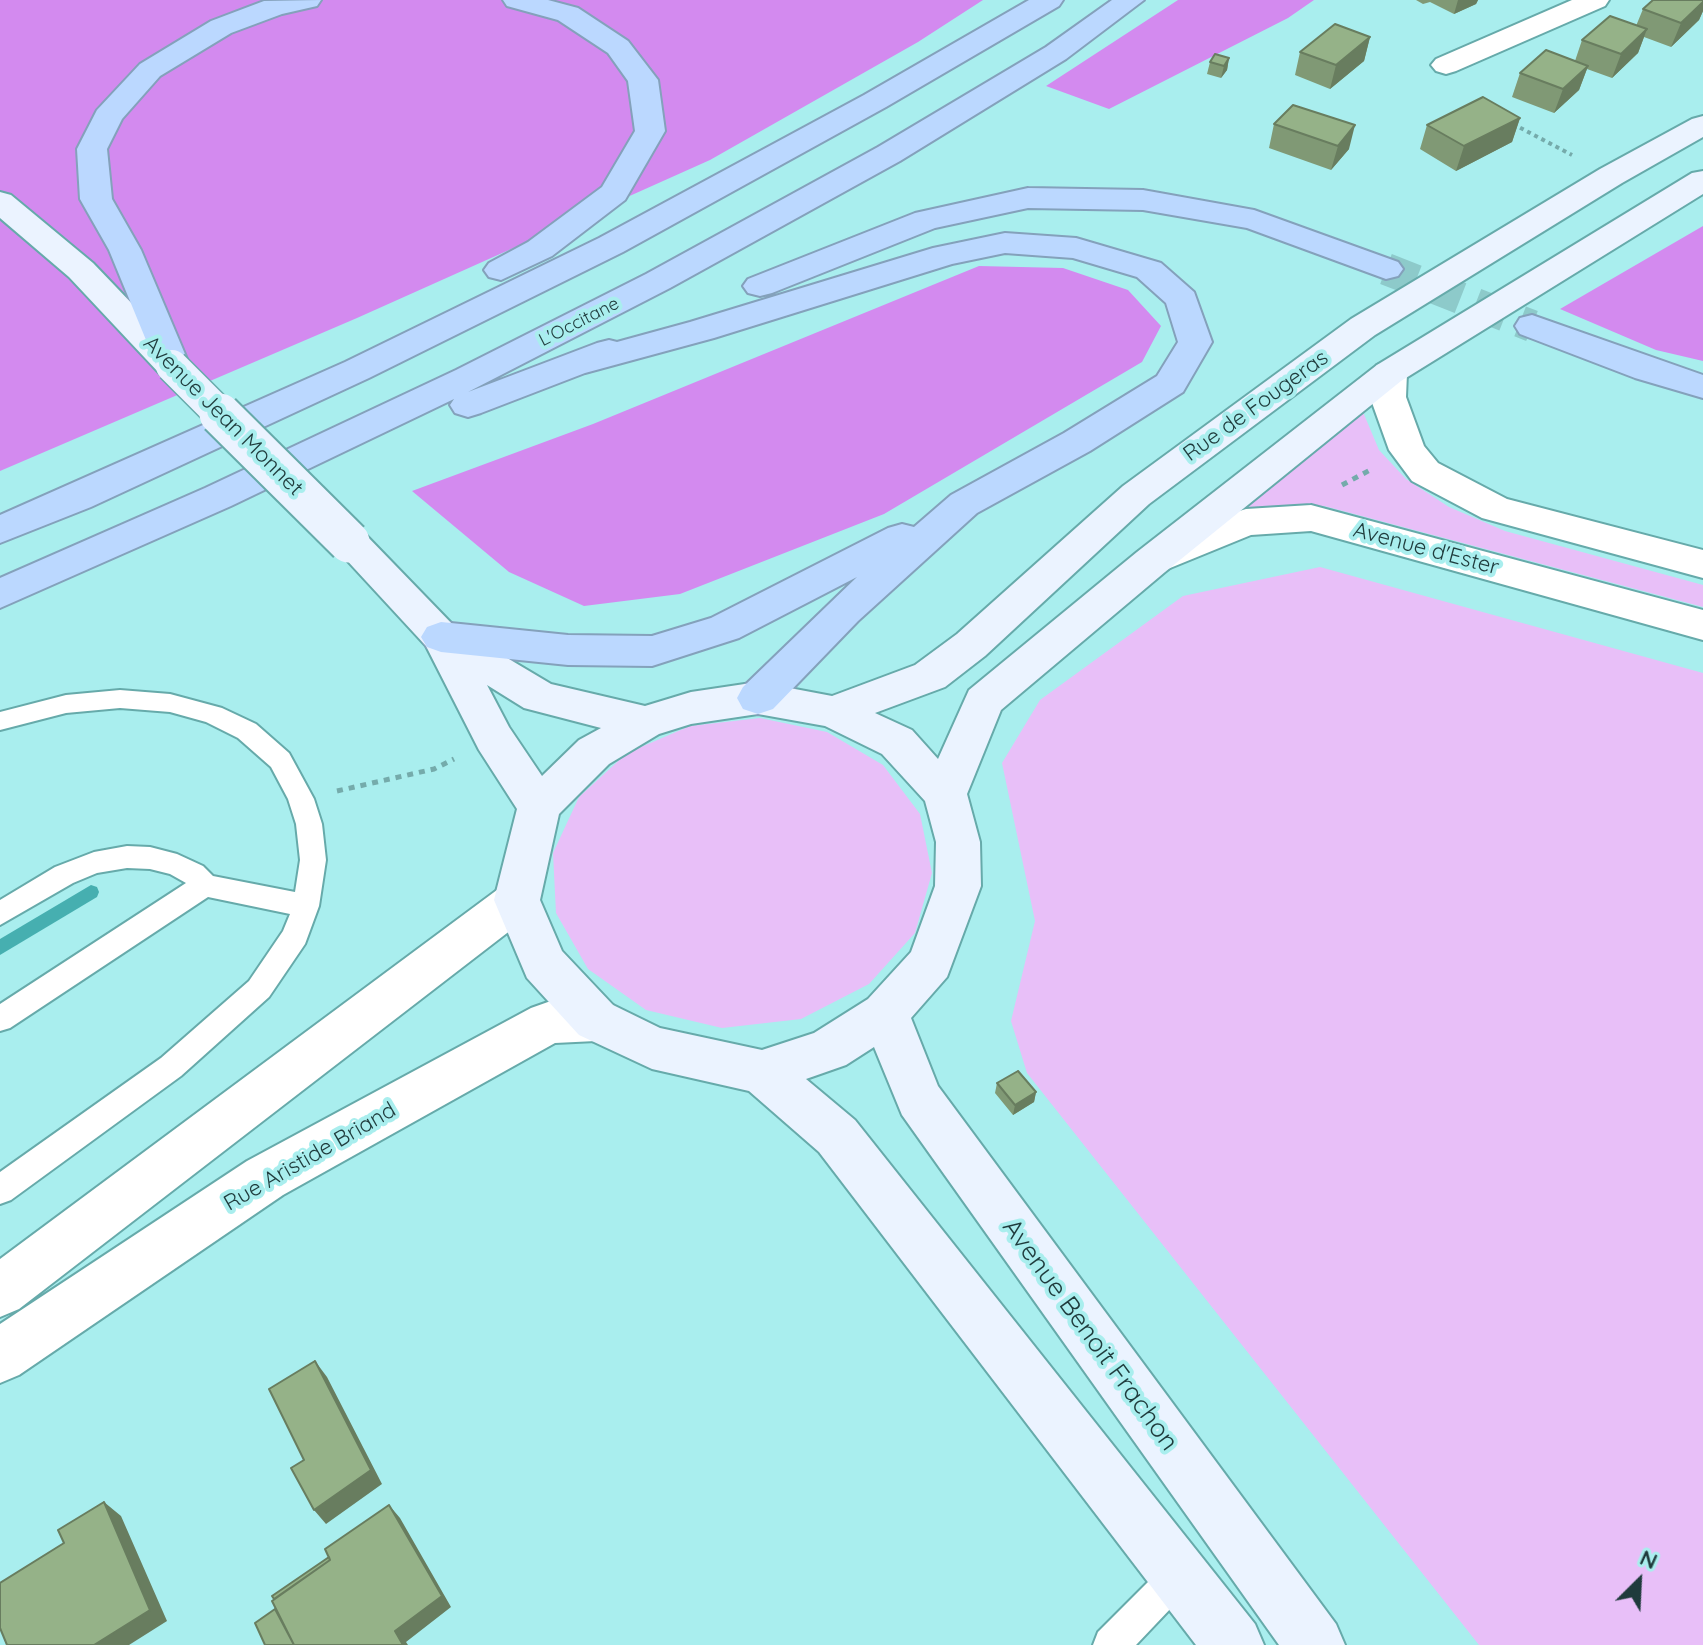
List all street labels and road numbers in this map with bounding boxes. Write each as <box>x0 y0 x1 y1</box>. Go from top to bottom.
street label: L'Occitane <box>535 293 623 351</box>
street label: Avenue Jean Monnet <box>138 331 308 501</box>
street label: Rue de Fougeras <box>1178 345 1334 467</box>
street label: Avenue d'Ester <box>1350 517 1502 581</box>
street label: Rue Aristide Briand <box>219 1097 401 1217</box>
street label: Avenue Benoit Frachon <box>995 1213 1185 1457</box>

